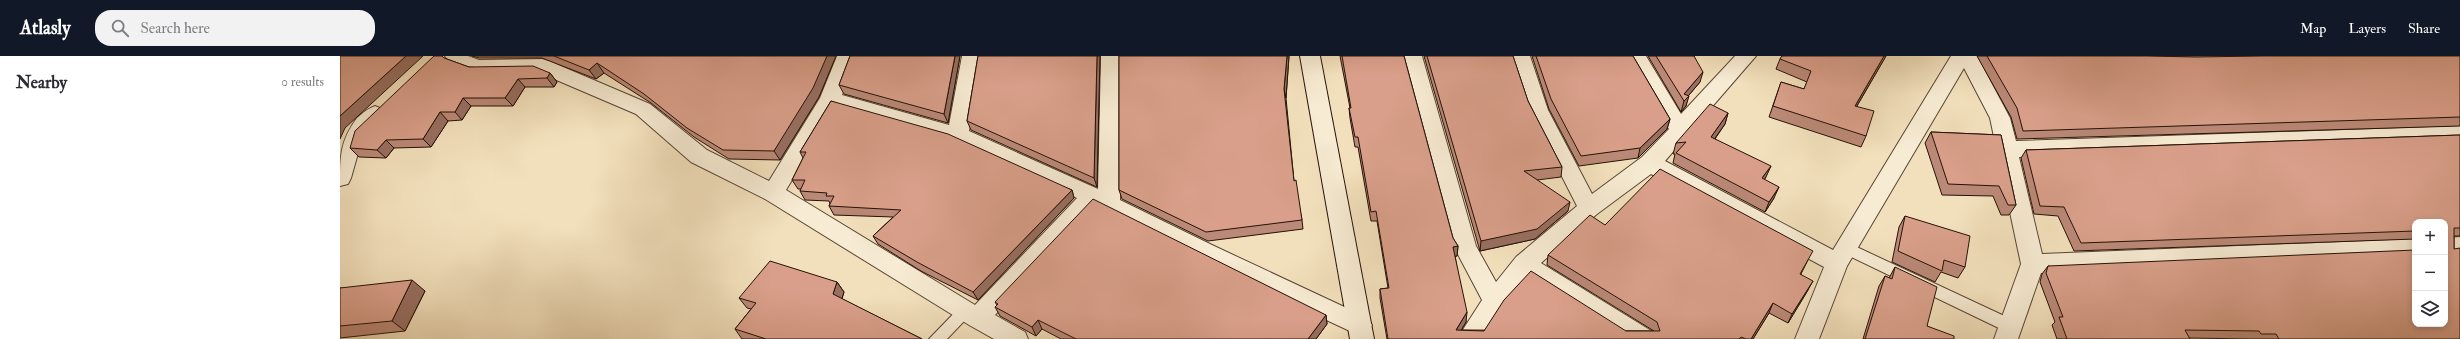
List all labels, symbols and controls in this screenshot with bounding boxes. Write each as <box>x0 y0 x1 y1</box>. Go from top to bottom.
search box <box>95 10 375 46</box>
text: Atlasly <box>20 16 71 40</box>
icon: search <box>109 17 131 39</box>
text: Search here <box>141 19 210 38</box>
text: Map <box>2300 20 2326 37</box>
text: Layers <box>2348 20 2386 37</box>
text: Share <box>2408 20 2440 37</box>
text: Nearby <box>16 72 67 93</box>
text: 0 results <box>281 74 324 90</box>
map controls <box>2412 219 2448 327</box>
button: + <box>2412 219 2448 255</box>
button: − <box>2412 255 2448 291</box>
button: layers <box>2412 291 2448 327</box>

